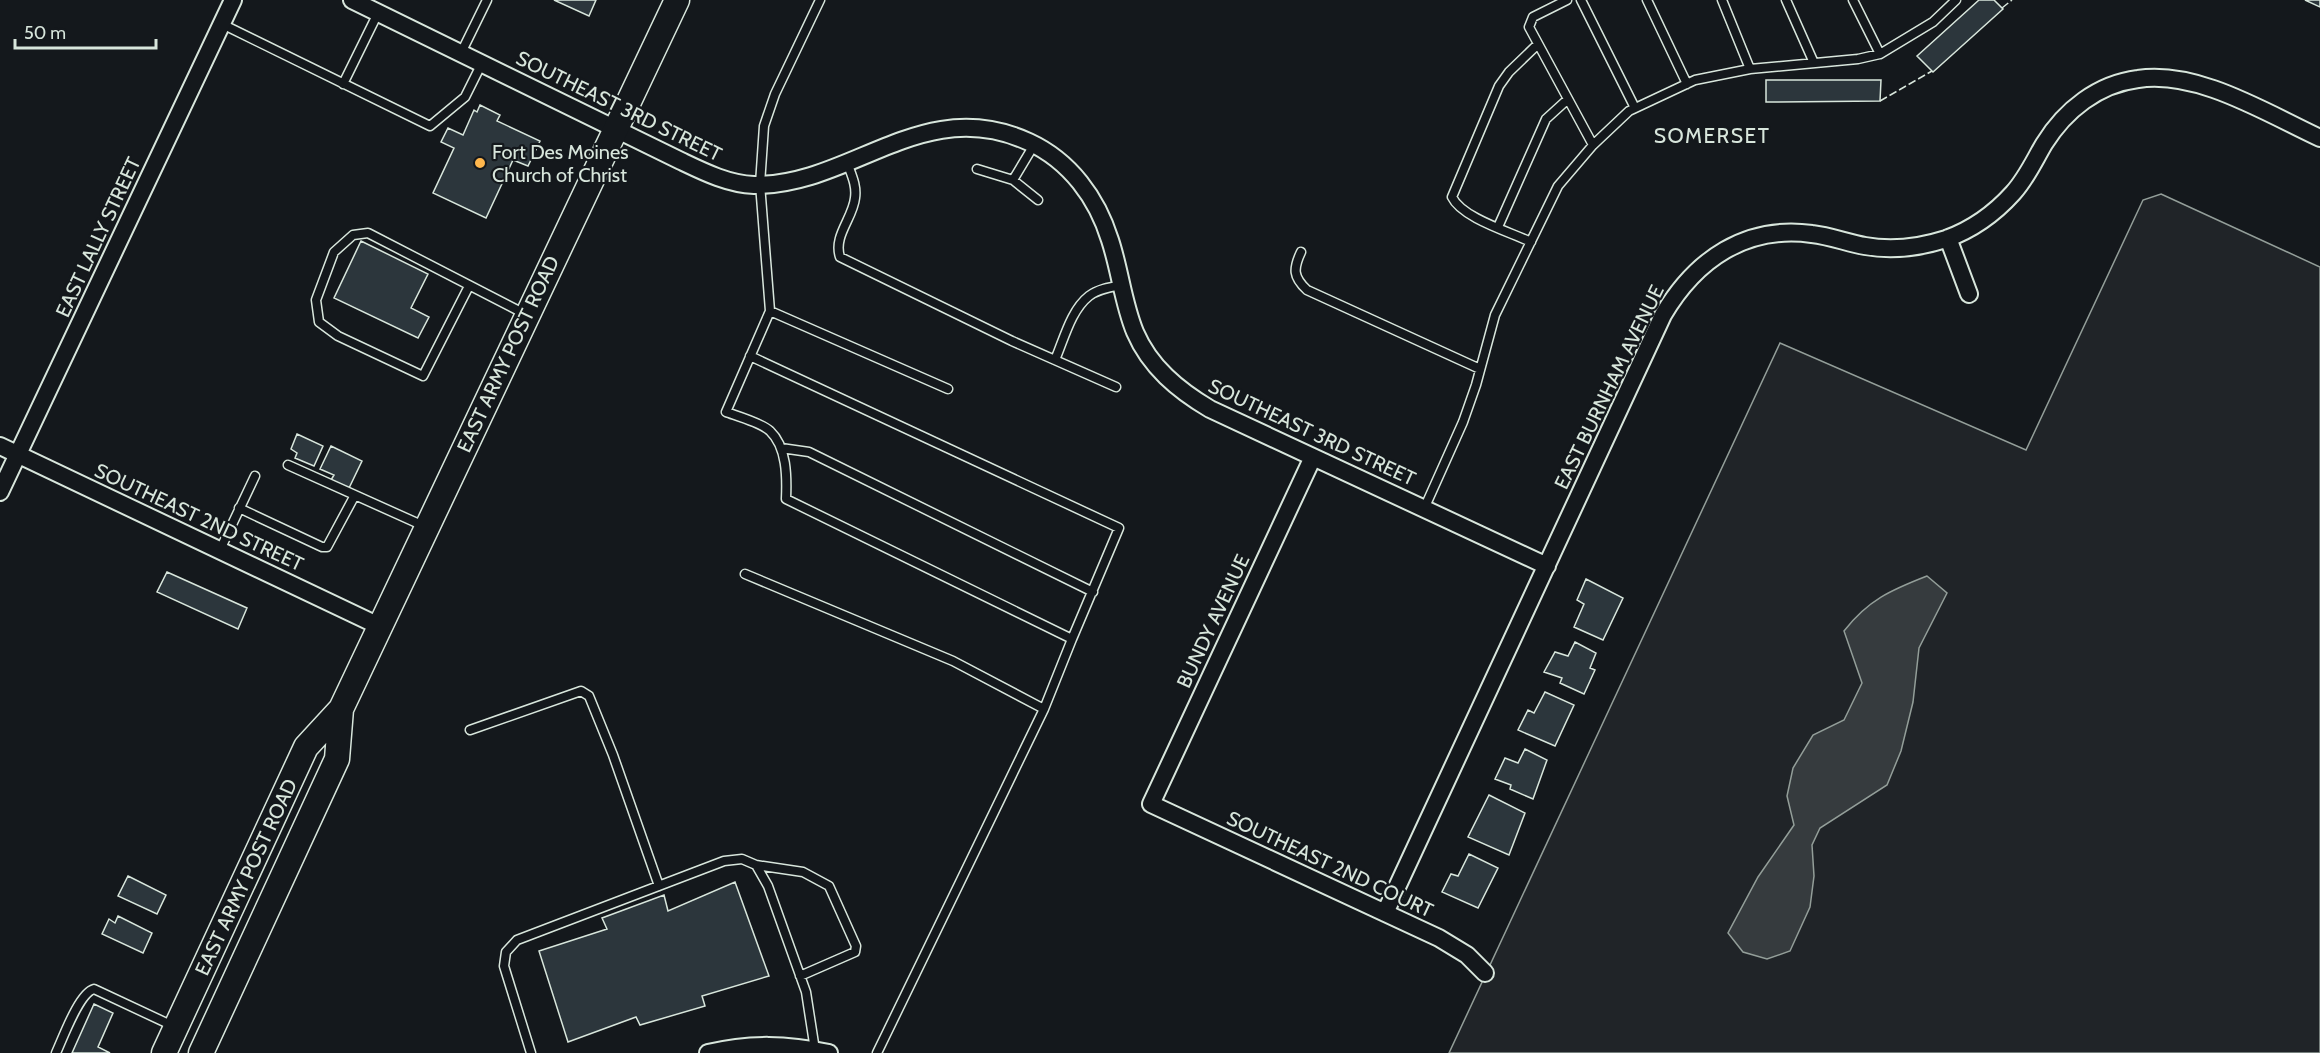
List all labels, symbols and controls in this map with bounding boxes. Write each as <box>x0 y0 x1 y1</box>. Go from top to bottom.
scale bar <box>15 12 156 50</box>
text: 50 m <box>24 22 66 44</box>
street label: SOUTHEAST 3RD STREET <box>512 46 726 166</box>
district label: SOMERSET <box>1654 123 1770 148</box>
place label: Fort Des Moines Church of Christ <box>492 140 629 187</box>
street label: EAST LALLY STREET <box>50 153 146 321</box>
marker: Fort Des Moines Church of Christ <box>473 156 487 170</box>
street label: EAST ARMY POST ROAD <box>452 252 564 456</box>
street label: EAST BURNHAM AVENUE <box>1549 281 1669 493</box>
street label: SOUTHEAST 3RD STREET <box>1205 373 1420 491</box>
street label: SOUTHEAST 2ND STREET <box>91 458 307 576</box>
street label: BUNDY AVENUE <box>1172 550 1254 692</box>
street label: EAST ARMY POST ROAD <box>190 775 302 979</box>
street label: SOUTHEAST 2ND COURT <box>1223 806 1437 922</box>

